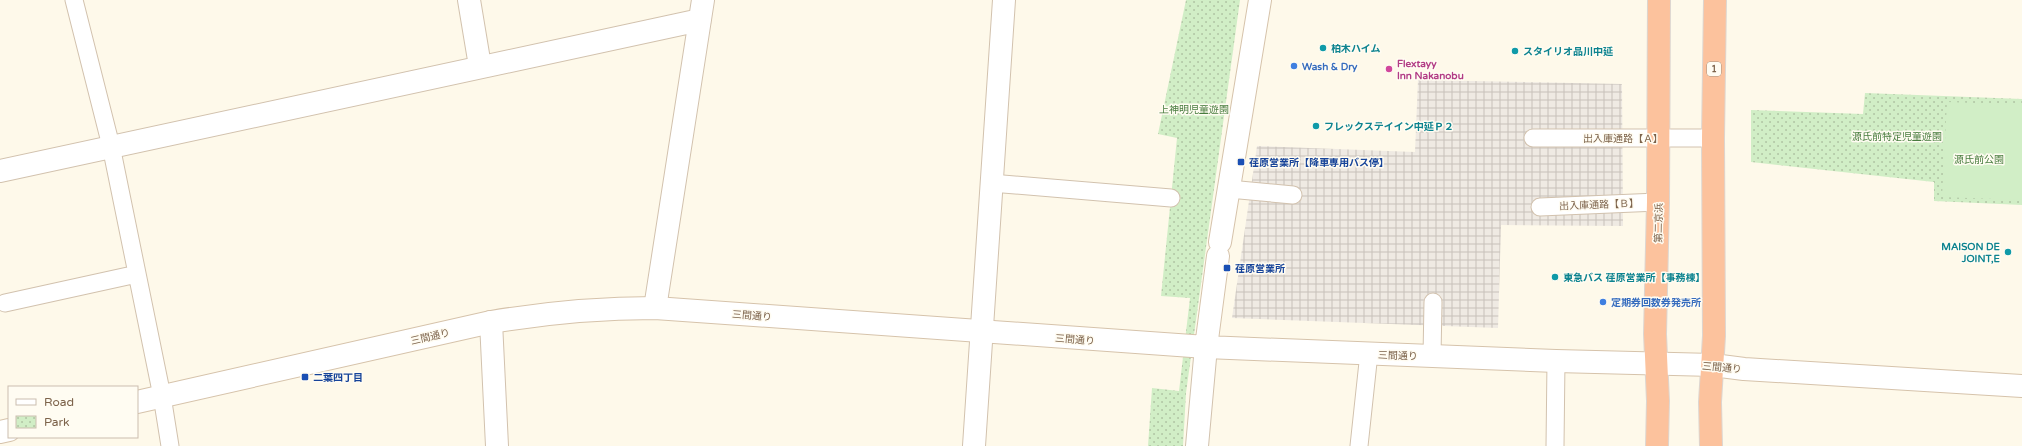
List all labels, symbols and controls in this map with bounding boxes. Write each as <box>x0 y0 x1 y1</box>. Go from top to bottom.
marker: 柏木ハイム <box>1318 43 1328 53</box>
place label: 柏木ハイム <box>1331 43 1381 55</box>
marker: スタイリオ品川中延 <box>1510 46 1520 56</box>
place label: スタイリオ品川中延 <box>1523 46 1614 58</box>
place label: Flextayy Inn Nakanobu <box>1397 58 1464 82</box>
marker: Wash & Dry <box>1289 61 1299 71</box>
place label: Wash & Dry <box>1302 61 1358 73</box>
road number: 1 <box>1707 62 1721 76</box>
marker: Flextayy Inn Nakanobu <box>1384 64 1394 74</box>
park label: 上神明児童遊園 <box>1159 104 1229 116</box>
marker: フレックステイイン中延Ｐ２ <box>1311 121 1321 131</box>
place label: フレックステイイン中延Ｐ２ <box>1324 121 1454 133</box>
park label: 源氏前特定児童遊園 <box>1852 131 1942 143</box>
street label: 出入庫通路【Ａ】 <box>1583 133 1663 145</box>
park label: 源氏前公園 <box>1954 154 2004 166</box>
marker: 荏原営業所【降車専用バス停】 <box>1236 157 1246 167</box>
place label: 荏原営業所【降車専用バス停】 <box>1249 157 1389 169</box>
street label: 出入庫通路【Ｂ】 <box>1559 198 1639 212</box>
street label: 第二京浜 <box>1653 203 1665 243</box>
place label: MAISON DE JOINT,E <box>1941 241 2001 265</box>
marker: MAISON DE JOINT,E <box>2003 247 2013 257</box>
marker: 荏原営業所 <box>1222 263 1232 273</box>
place label: 荏原営業所 <box>1235 263 1285 275</box>
marker: 東急バス 荏原営業所【事務棟】 <box>1550 272 1560 282</box>
place label: 東急バス 荏原営業所【事務棟】 <box>1563 272 1706 284</box>
marker: 定期券回数券発売所 <box>1598 297 1608 307</box>
place label: 定期券回数券発売所 <box>1611 297 1701 309</box>
street label: 三間通り <box>732 309 772 323</box>
street label: 三間通り <box>409 327 451 347</box>
street label: 三間通り <box>1055 333 1095 347</box>
street label: 三間通り <box>1378 349 1418 363</box>
street label: 三間通り <box>1701 360 1742 376</box>
marker: 二葉四丁目 <box>300 372 310 382</box>
place label: 二葉四丁目 <box>313 372 363 384</box>
legend <box>8 386 138 438</box>
text: Road <box>44 395 74 409</box>
text: Park <box>44 415 70 429</box>

